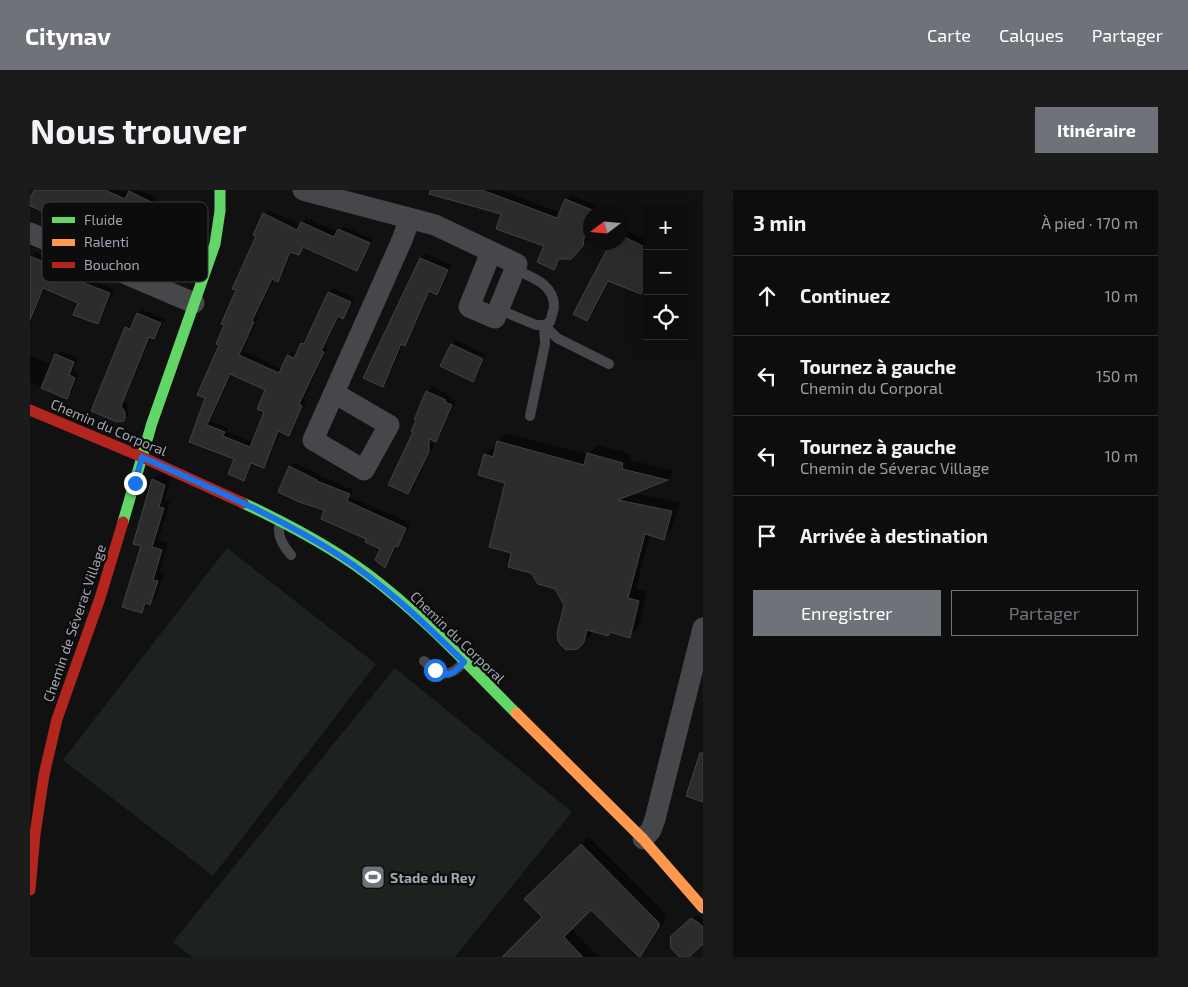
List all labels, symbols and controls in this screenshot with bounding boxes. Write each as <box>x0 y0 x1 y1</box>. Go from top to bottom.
text: Citynav <box>25 21 111 50</box>
text: Carte <box>927 24 971 46</box>
text: Calques <box>999 24 1064 46</box>
text: Partager <box>1092 24 1163 46</box>
button: Itinéraire <box>1035 107 1158 153</box>
text: Nous trouver <box>30 109 247 151</box>
legend <box>42 202 208 282</box>
north arrow <box>583 205 628 250</box>
map controls <box>643 205 688 340</box>
button: + <box>643 205 688 250</box>
text: 3 min <box>753 210 806 235</box>
text: Fluide <box>84 211 123 228</box>
text: À pied · 170 m <box>1041 213 1138 232</box>
text: Ralenti <box>84 233 129 250</box>
button: − <box>643 250 688 295</box>
text: Bouchon <box>84 256 140 273</box>
icon: ahead <box>753 282 781 310</box>
text: Continuez <box>800 284 890 307</box>
text: 10 m <box>1104 286 1138 305</box>
button: locate <box>643 295 688 340</box>
text: Tournez à gauche <box>800 355 956 378</box>
icon: left <box>753 362 781 390</box>
text: 150 m <box>1096 366 1138 385</box>
text: Chemin du Corporal <box>800 378 943 397</box>
street label: Chemin du Corporal <box>48 395 171 460</box>
text: Tournez à gauche <box>800 435 956 458</box>
icon: left <box>753 442 781 470</box>
text: 10 m <box>1104 446 1138 465</box>
text: Chemin de Séverac Village <box>800 458 989 477</box>
route end <box>124 472 147 495</box>
icon: arrive <box>753 522 781 550</box>
text: Arrivée à destination <box>800 524 988 547</box>
street label: Chemin de Séverac Village <box>39 542 109 704</box>
street label: Chemin du Corporal <box>407 588 509 687</box>
button: Enregistrer <box>753 590 941 636</box>
button: Partager <box>951 590 1138 636</box>
route start <box>424 659 447 682</box>
sports icon: Stade du Rey <box>360 864 386 890</box>
place label: Stade du Rey <box>390 869 476 886</box>

